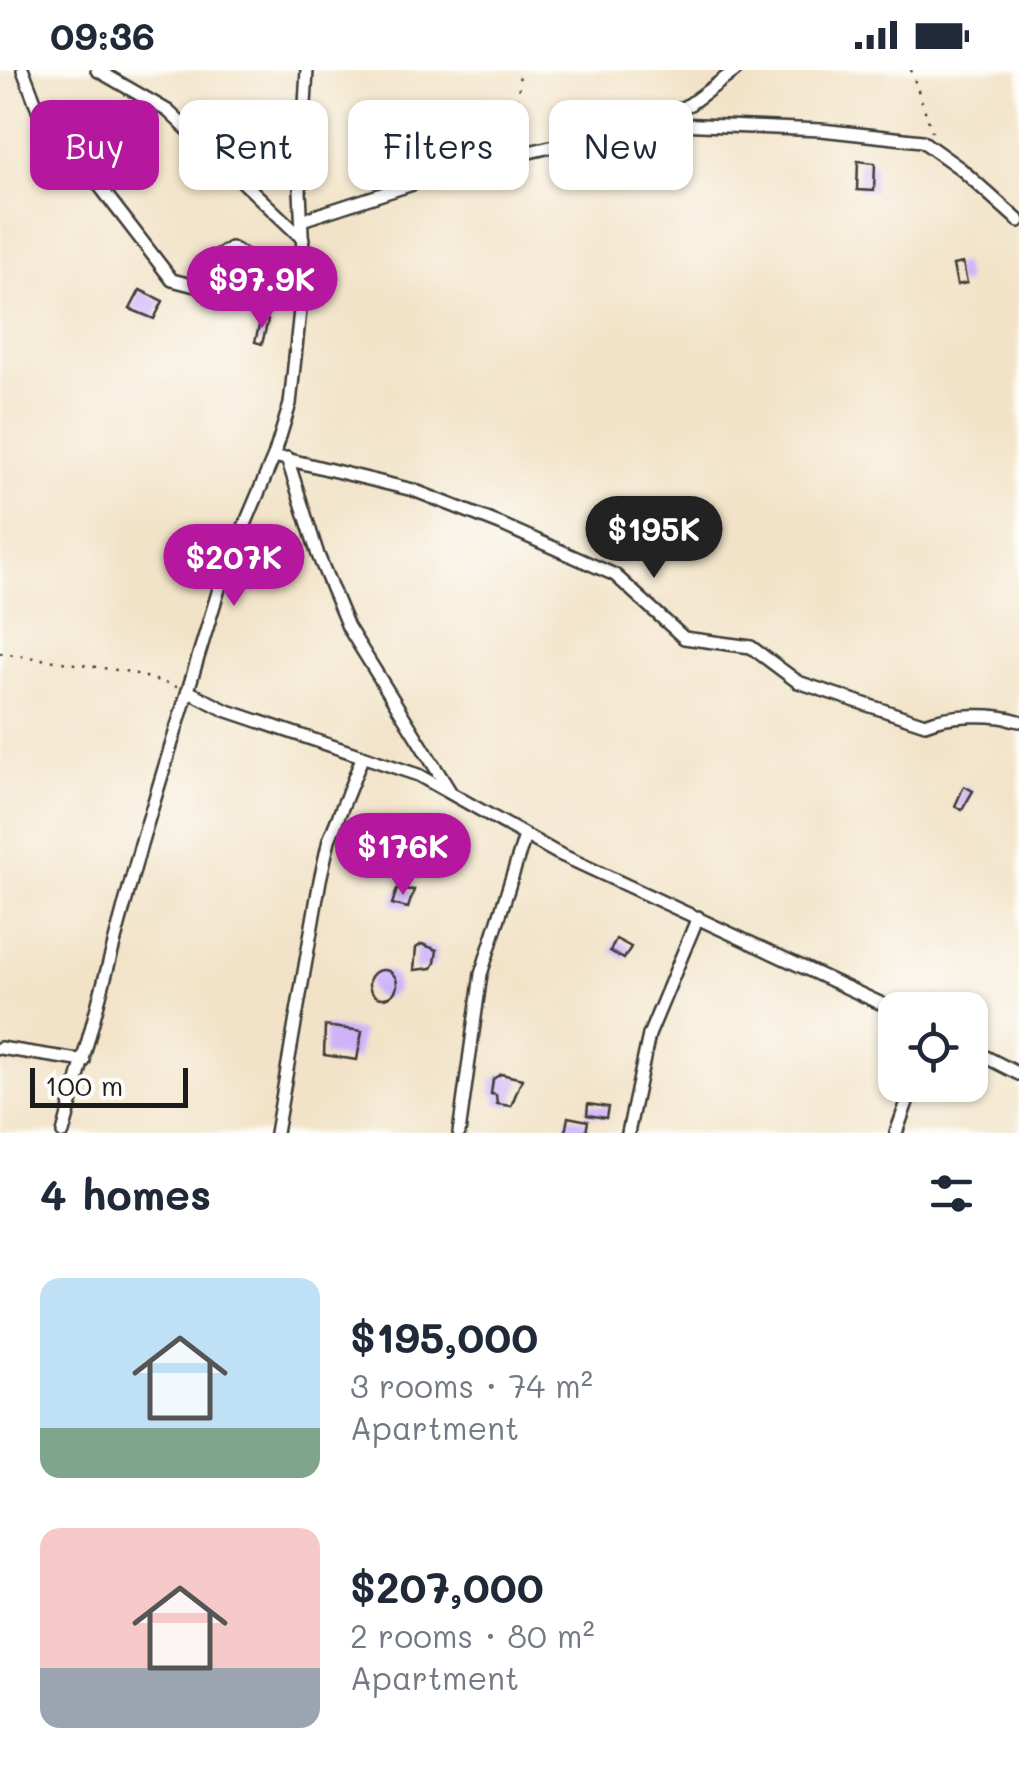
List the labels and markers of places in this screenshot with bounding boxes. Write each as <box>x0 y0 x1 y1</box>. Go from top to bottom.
pin: $97.9K <box>181 246 343 331</box>
pin: $195K <box>584 496 724 581</box>
pin: $207K <box>164 524 304 609</box>
pin: $176K <box>333 813 473 898</box>

